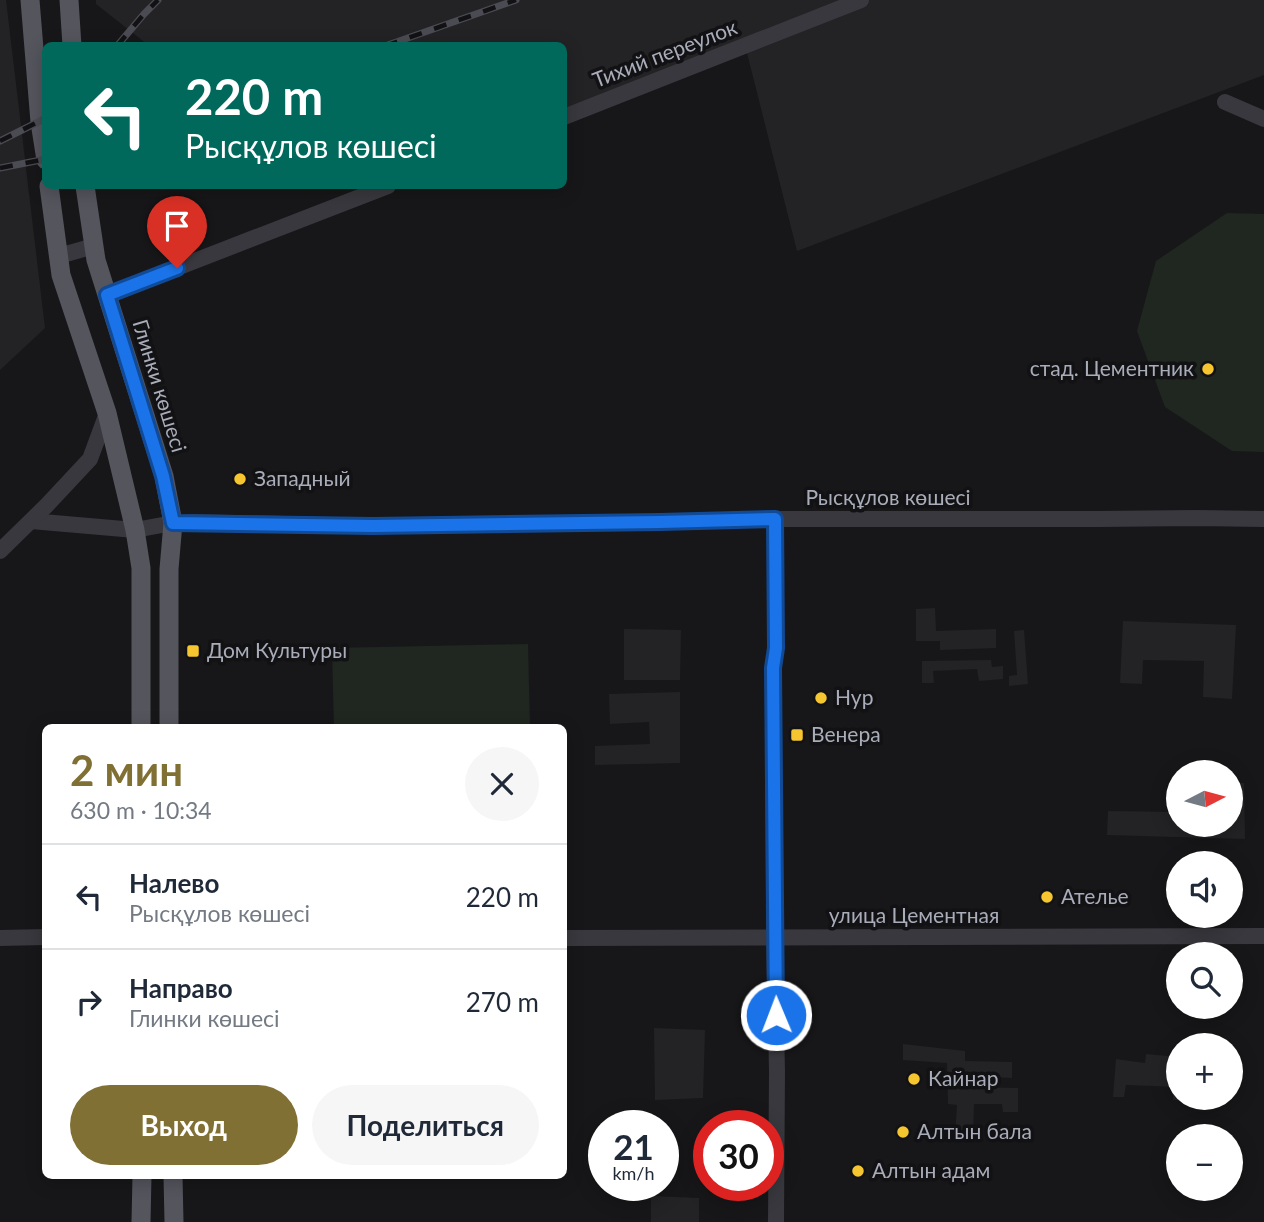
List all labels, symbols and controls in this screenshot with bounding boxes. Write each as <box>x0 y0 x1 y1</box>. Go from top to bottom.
street label: Тихий переулок <box>589 14 740 92</box>
text: 220 m <box>185 67 323 125</box>
icon: left <box>70 70 161 161</box>
text: Рысқұлов көшесі <box>185 126 437 165</box>
pin <box>147 196 207 268</box>
icon: arrive <box>158 207 196 245</box>
street label: Глинки көшесі <box>128 316 192 455</box>
place label: стад. Цементник <box>1030 355 1194 380</box>
marker: стад. Цементник <box>1200 361 1216 377</box>
place label: Западный <box>254 465 351 490</box>
marker: Западный <box>232 471 248 487</box>
street label: Рысқұлов көшесі <box>805 484 971 509</box>
place label: Дом Культуры <box>207 637 347 662</box>
marker: Дом Культуры <box>185 643 201 659</box>
place label: Нур <box>835 684 873 709</box>
marker: Нур <box>813 690 829 706</box>
place label: Венера <box>811 721 881 746</box>
marker: Венера <box>789 727 805 743</box>
text: 2 мин <box>70 745 183 795</box>
button: close <box>465 747 539 821</box>
north arrow <box>1166 760 1242 836</box>
map controls <box>1166 760 1243 1201</box>
text: 630 m · 10:34 <box>70 796 212 824</box>
button: sound <box>1166 851 1243 928</box>
text: Налево <box>129 867 219 899</box>
icon: left <box>70 878 108 916</box>
text: 220 m <box>466 881 539 913</box>
place label: Ателье <box>1061 883 1129 908</box>
marker: Ателье <box>1039 889 1055 905</box>
text: Рысқұлов көшесі <box>129 899 310 927</box>
street label: улица Цементная <box>829 902 999 927</box>
button: search <box>1166 942 1243 1019</box>
text: Направо <box>129 972 233 1004</box>
position arrow <box>739 978 813 1052</box>
icon: right <box>70 983 108 1021</box>
text: 270 m <box>466 986 539 1018</box>
text: Глинки көшесі <box>129 1004 280 1032</box>
button: + <box>1166 1033 1243 1110</box>
place label: Кайнар <box>928 1065 998 1090</box>
marker: Кайнар <box>906 1071 922 1087</box>
button: Выход <box>70 1085 298 1165</box>
button: Поделиться <box>312 1085 539 1165</box>
speed limit sign: 30 <box>693 1110 784 1201</box>
place label: Алтын бала <box>917 1118 1032 1143</box>
marker: Алтын бала <box>895 1124 911 1140</box>
button: − <box>1166 1124 1243 1201</box>
text: 21 <box>613 1125 654 1167</box>
place label: Алтын адам <box>872 1157 990 1182</box>
text: km/h <box>612 1162 655 1184</box>
marker: Алтын адам <box>850 1163 866 1179</box>

